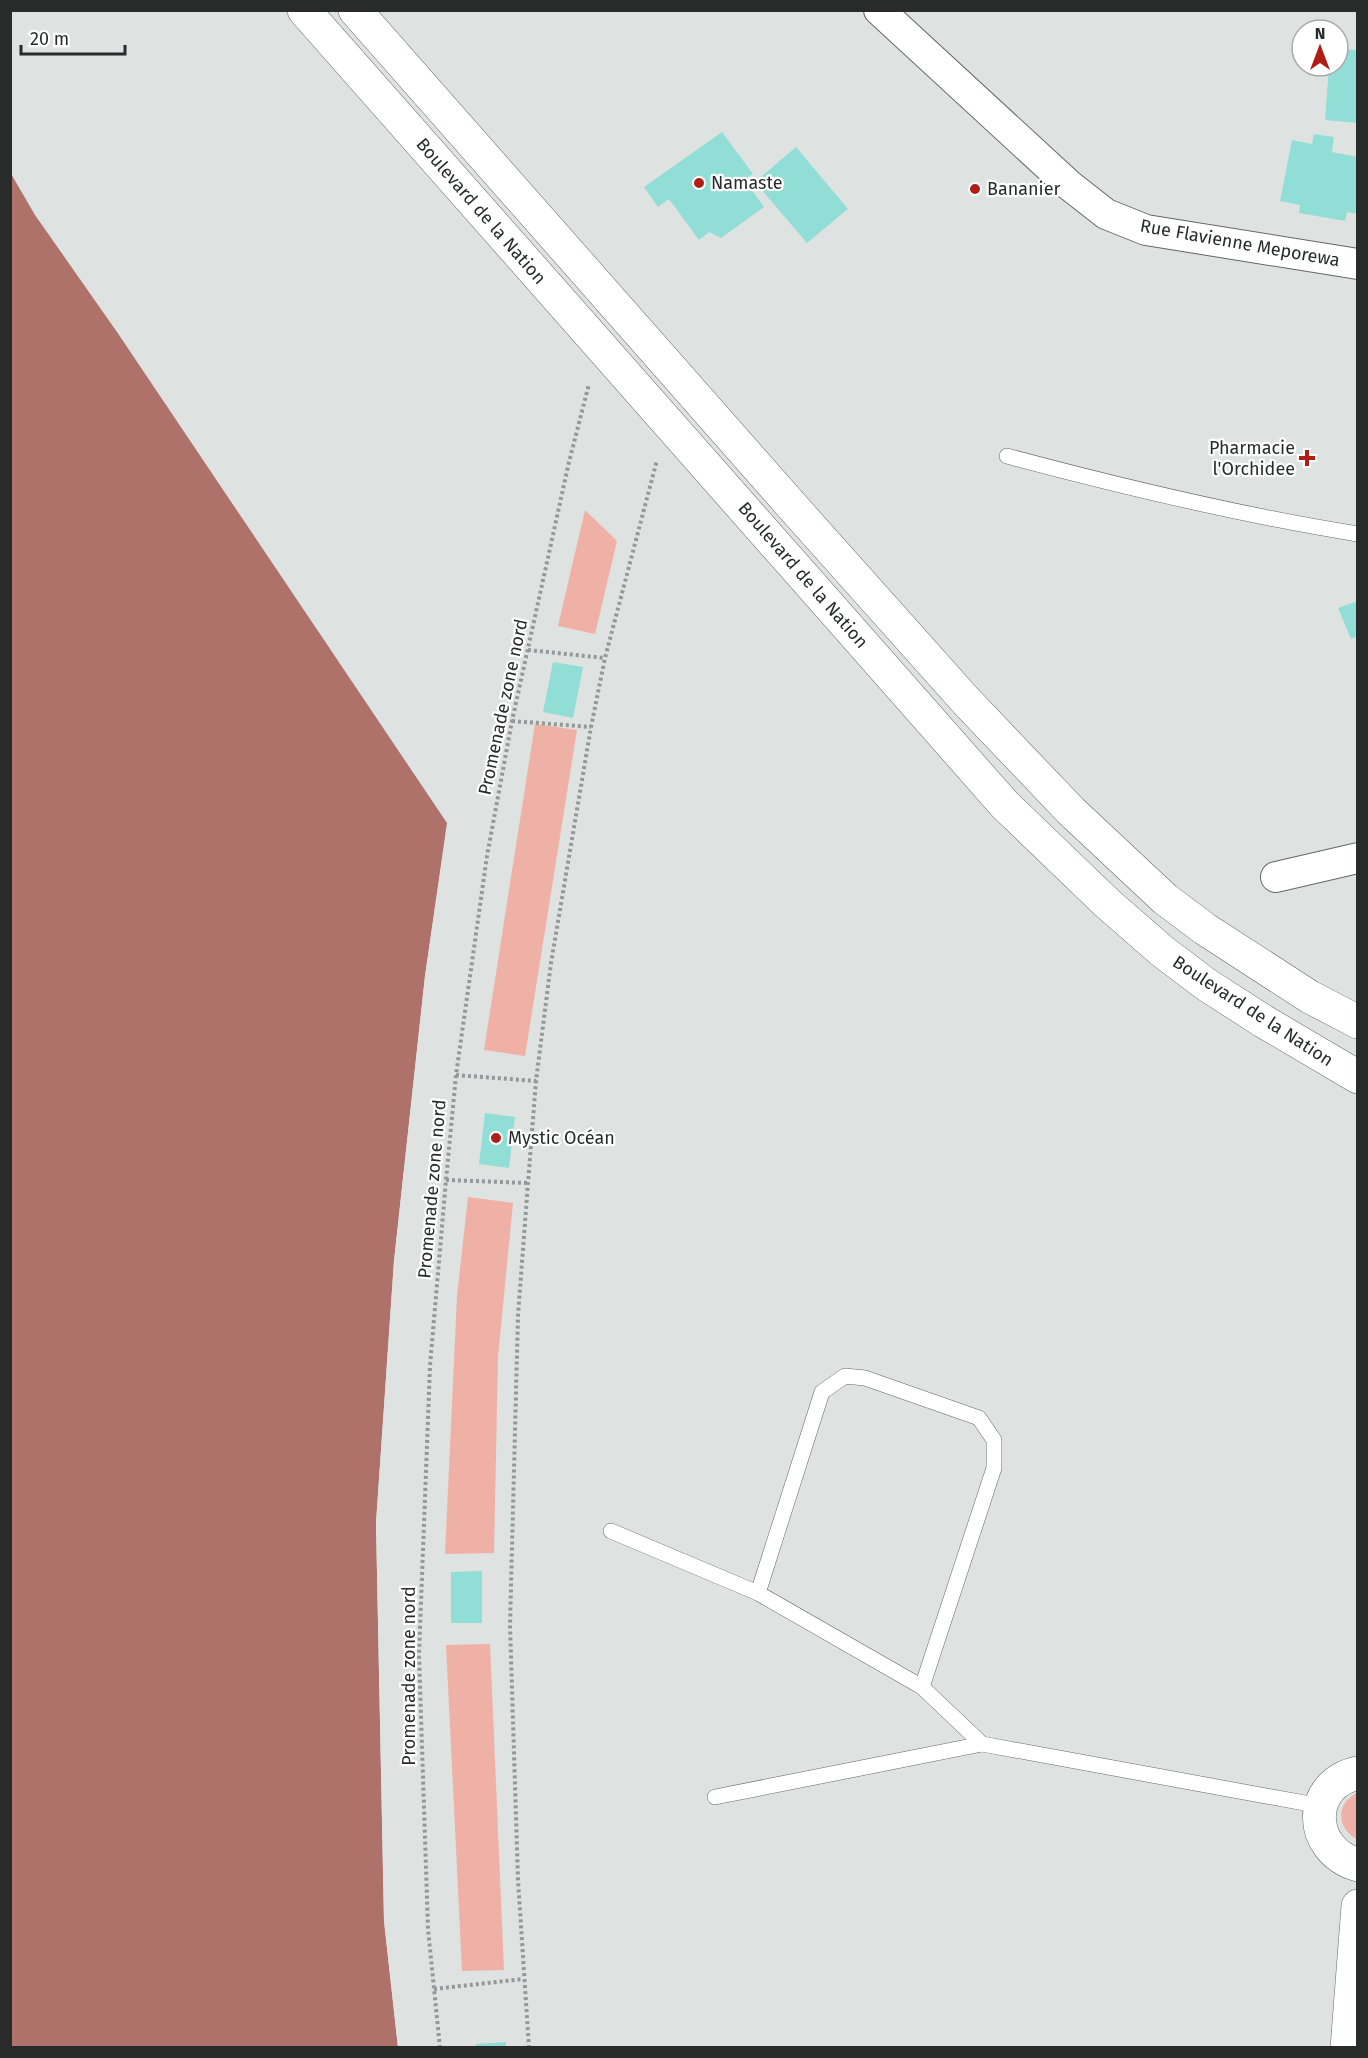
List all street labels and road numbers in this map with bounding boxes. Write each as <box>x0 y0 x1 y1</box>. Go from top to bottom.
street label: Boulevard de la Nation <box>411 133 551 289</box>
street label: Rue Flavienne Meporewa <box>1138 215 1342 271</box>
street label: Boulevard de la Nation <box>733 497 873 653</box>
street label: Promenade zone nord <box>474 617 532 797</box>
street label: Boulevard de la Nation <box>1169 951 1337 1071</box>
street label: Promenade zone nord <box>413 1099 451 1279</box>
street label: Promenade zone nord <box>398 1586 420 1766</box>

